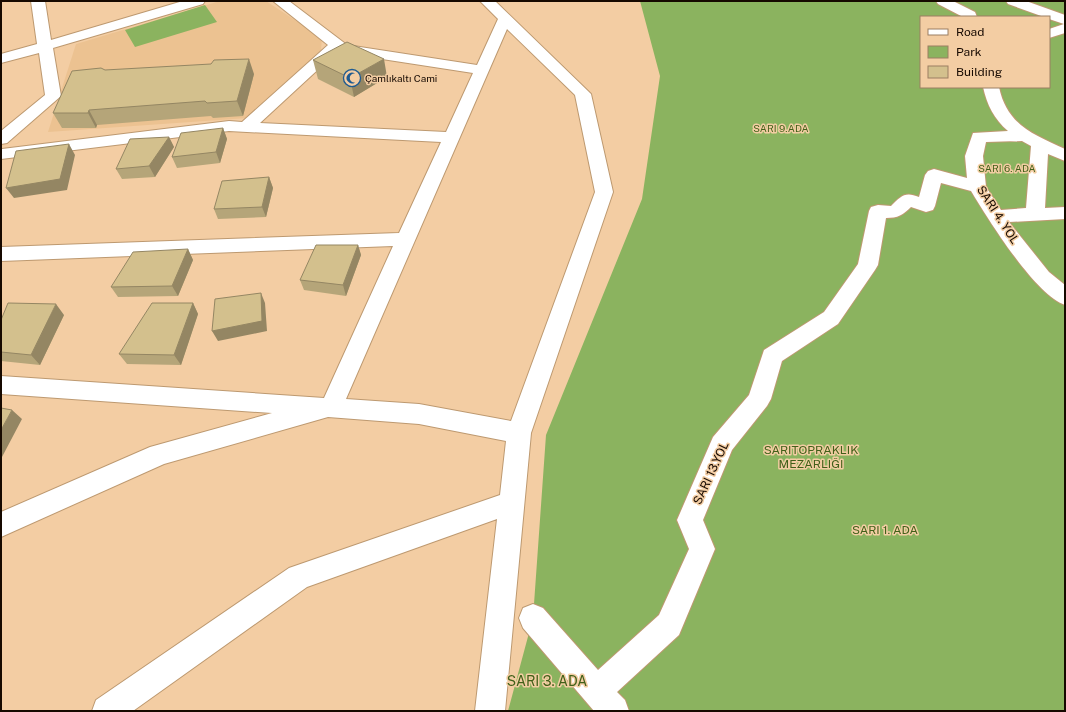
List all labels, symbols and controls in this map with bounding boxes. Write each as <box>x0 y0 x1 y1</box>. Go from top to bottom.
legend <box>920 16 1050 88</box>
text: Road <box>956 25 984 39</box>
text: Park <box>956 45 982 59</box>
text: Building <box>956 65 1002 79</box>
mosque icon: Çamlıkaltı Cami <box>342 68 362 88</box>
place label: Çamlıkaltı Cami <box>365 72 437 84</box>
park label: SARI 9.ADA <box>753 122 809 134</box>
park label: SARI 6. ADA <box>978 162 1036 174</box>
street label: SARI 4. YOL <box>974 183 1022 247</box>
street label: SARI 13.YOL <box>690 439 732 507</box>
park label: SARITOPRAKLIK MEZARLIĞI <box>764 443 858 471</box>
park label: SARI 1. ADA <box>852 523 919 537</box>
park label: SARI 3. ADA <box>507 673 587 689</box>

